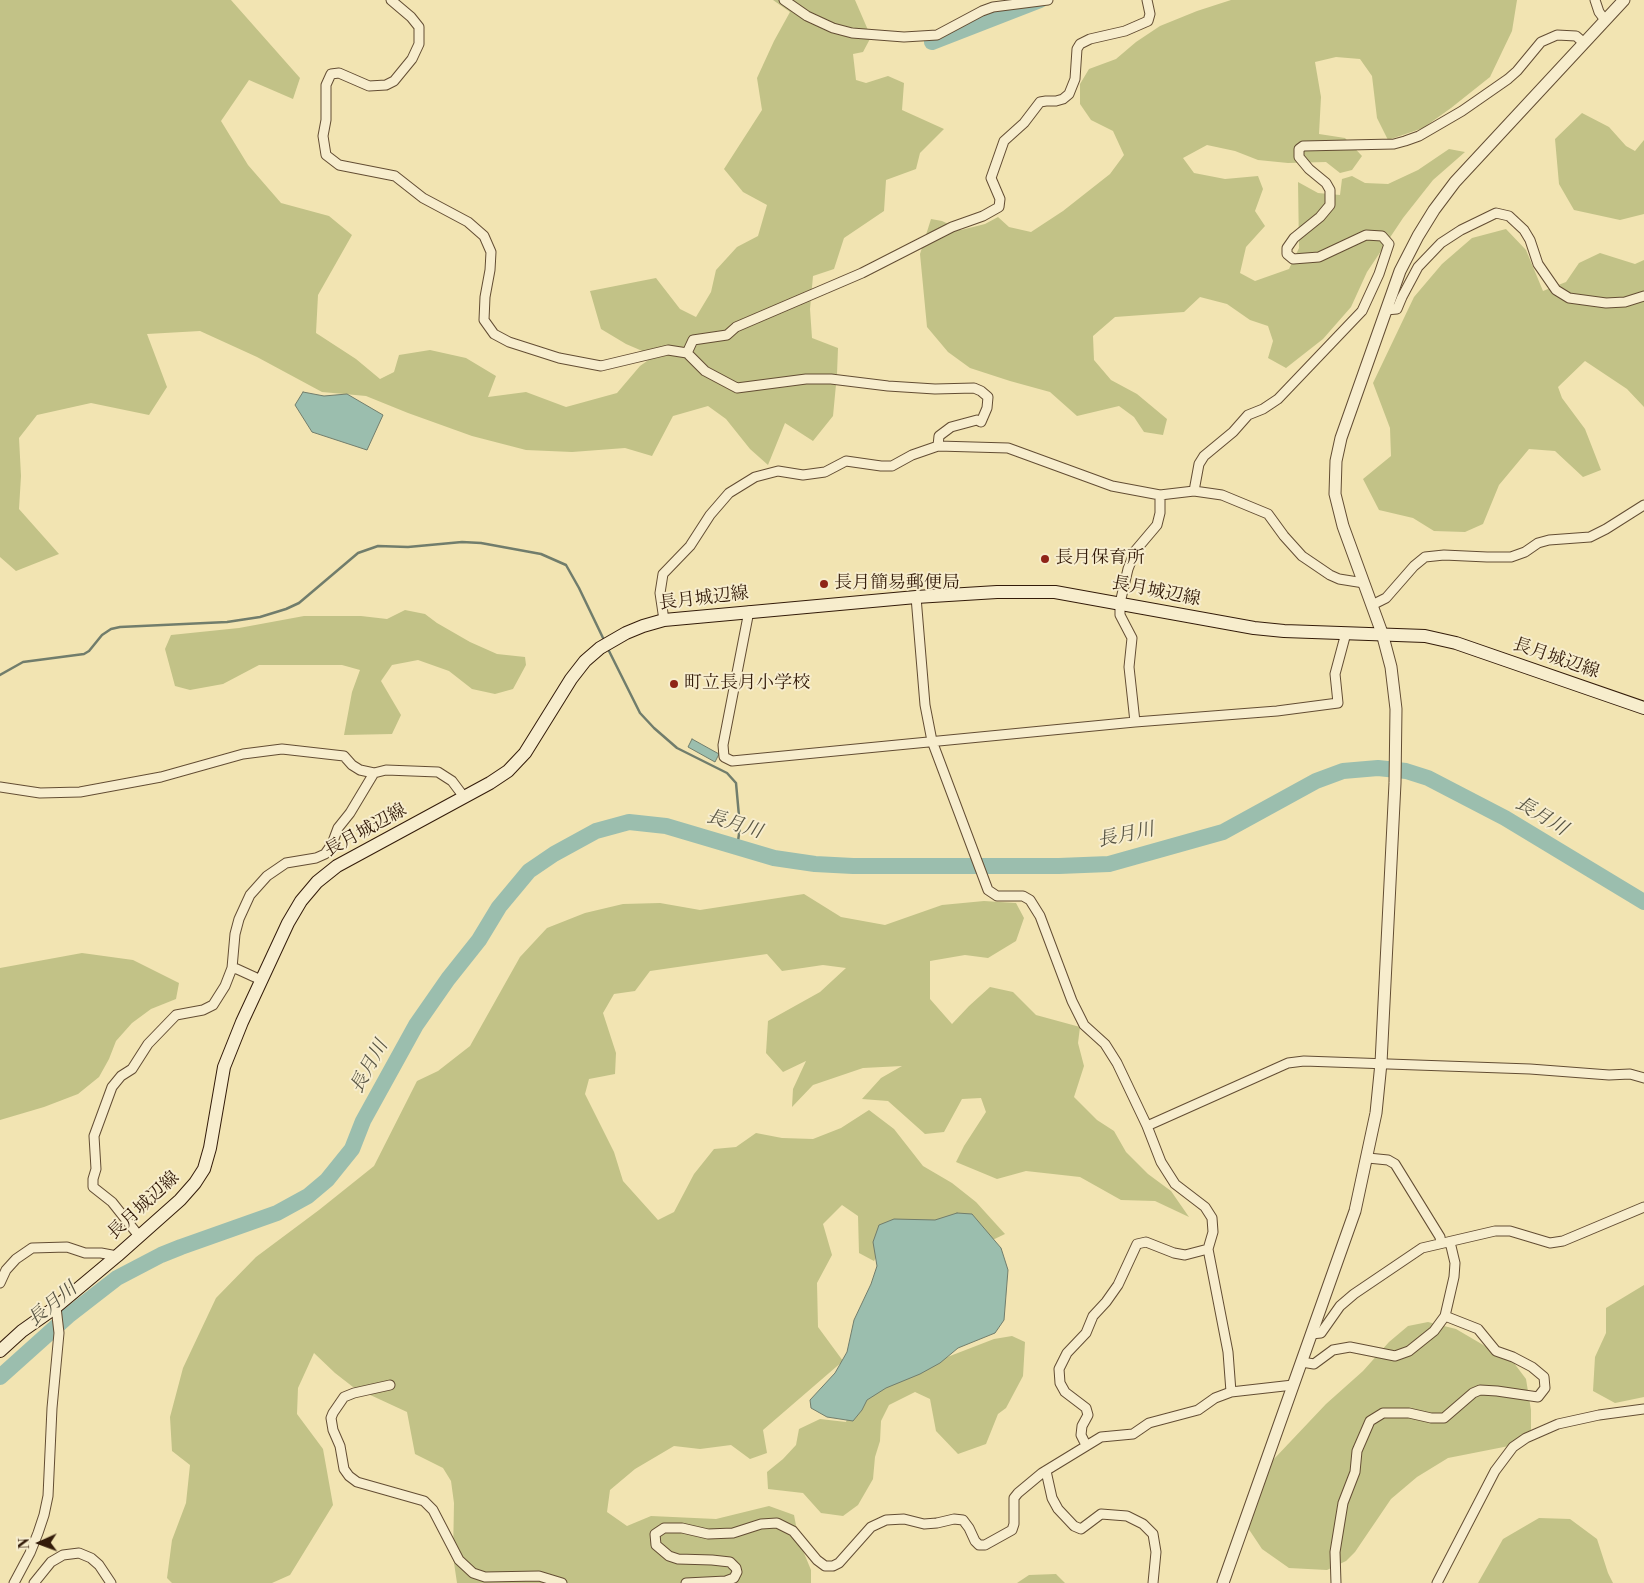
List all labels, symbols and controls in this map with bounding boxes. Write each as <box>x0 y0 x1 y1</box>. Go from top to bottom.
place label: 長月保育所 <box>1055 548 1145 570</box>
marker: 長月保育所 <box>1039 553 1051 565</box>
place label: 長月簡易郵便局 <box>834 573 960 595</box>
street label: 長月城辺線 <box>1110 573 1202 611</box>
marker: 長月簡易郵便局 <box>818 578 830 590</box>
street label: 長月城辺線 <box>658 583 750 615</box>
street label: 長月城辺線 <box>1510 634 1602 684</box>
place label: 町立長月小学校 <box>684 673 810 695</box>
marker: 町立長月小学校 <box>668 678 680 690</box>
water label: 長月川 <box>1511 793 1571 841</box>
street label: 長月城辺線 <box>321 800 411 862</box>
water label: 長月川 <box>703 806 765 844</box>
water label: 長月川 <box>1096 819 1156 853</box>
water label: 長月川 <box>346 1037 394 1097</box>
street label: 長月城辺線 <box>104 1167 184 1245</box>
water label: 長月川 <box>24 1278 82 1332</box>
north arrow <box>15 1518 65 1568</box>
text: N <box>16 1538 34 1549</box>

